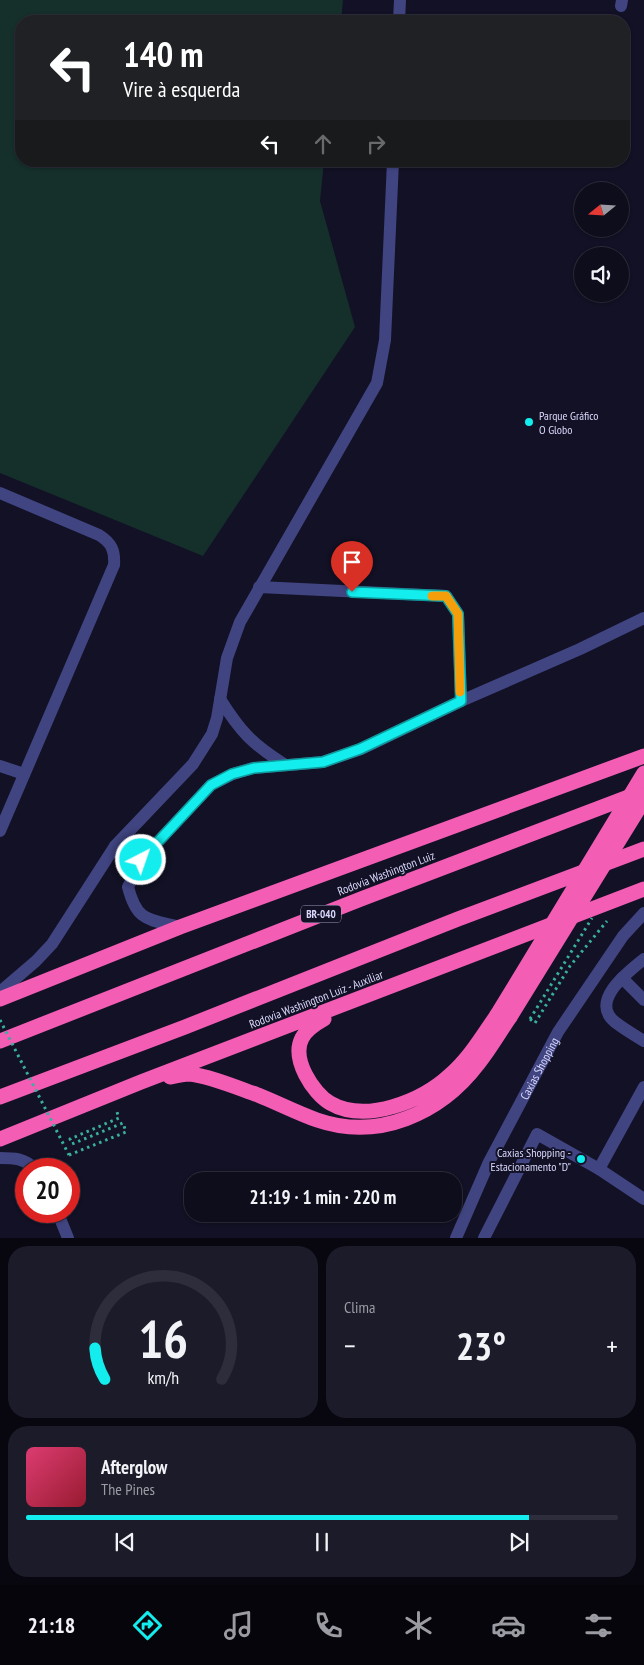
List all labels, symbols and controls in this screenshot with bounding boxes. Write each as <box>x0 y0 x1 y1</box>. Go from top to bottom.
text: 140 m <box>123 31 204 77</box>
icon: left <box>40 35 105 100</box>
text: Vire à esquerda <box>123 75 240 103</box>
icon: left <box>256 130 284 158</box>
icon: ahead <box>309 130 337 158</box>
icon: right <box>362 130 390 158</box>
north arrow <box>574 182 629 238</box>
map controls <box>574 182 629 302</box>
button: sound <box>574 247 629 302</box>
place label: Parque Gráfico O Globo <box>539 408 599 437</box>
marker: Parque Gráfico O Globo <box>523 416 535 428</box>
pin <box>331 541 373 592</box>
icon: arrive <box>338 548 366 576</box>
position arrow <box>114 833 166 885</box>
street label: Rodovia Washington Luiz <box>335 848 437 898</box>
road number: BR-040 <box>301 906 341 922</box>
street label: Rodovia Washington Luiz - Auxiliar <box>247 966 386 1031</box>
street label: Caxias Shopping <box>516 1035 561 1102</box>
place label: Caxias Shopping - Estacionamento "D" <box>491 1145 571 1174</box>
marker: Caxias Shopping - Estacionamento "D" <box>575 1153 587 1165</box>
speed limit sign: 20 <box>15 1158 80 1223</box>
text: 21:19 · 1 min · 220 m <box>250 1185 396 1209</box>
text: Clima <box>344 1297 375 1317</box>
text: 16 <box>138 1305 188 1372</box>
text: 23° <box>456 1321 506 1370</box>
text: − <box>344 1327 356 1364</box>
text: + <box>606 1327 618 1364</box>
text: km/h <box>147 1366 179 1389</box>
text: Afterglow <box>101 1455 167 1479</box>
text: The Pines <box>101 1479 155 1499</box>
icon: previous <box>111 1528 139 1556</box>
icon: pause <box>308 1528 336 1556</box>
icon: next <box>505 1528 533 1556</box>
icon: directions <box>130 1608 165 1643</box>
icon: music <box>221 1608 256 1643</box>
icon: phone <box>311 1608 346 1643</box>
icon: climate <box>401 1608 436 1643</box>
icon: car <box>491 1608 526 1643</box>
icon: filters <box>581 1608 616 1643</box>
text: 21:18 <box>28 1611 75 1639</box>

